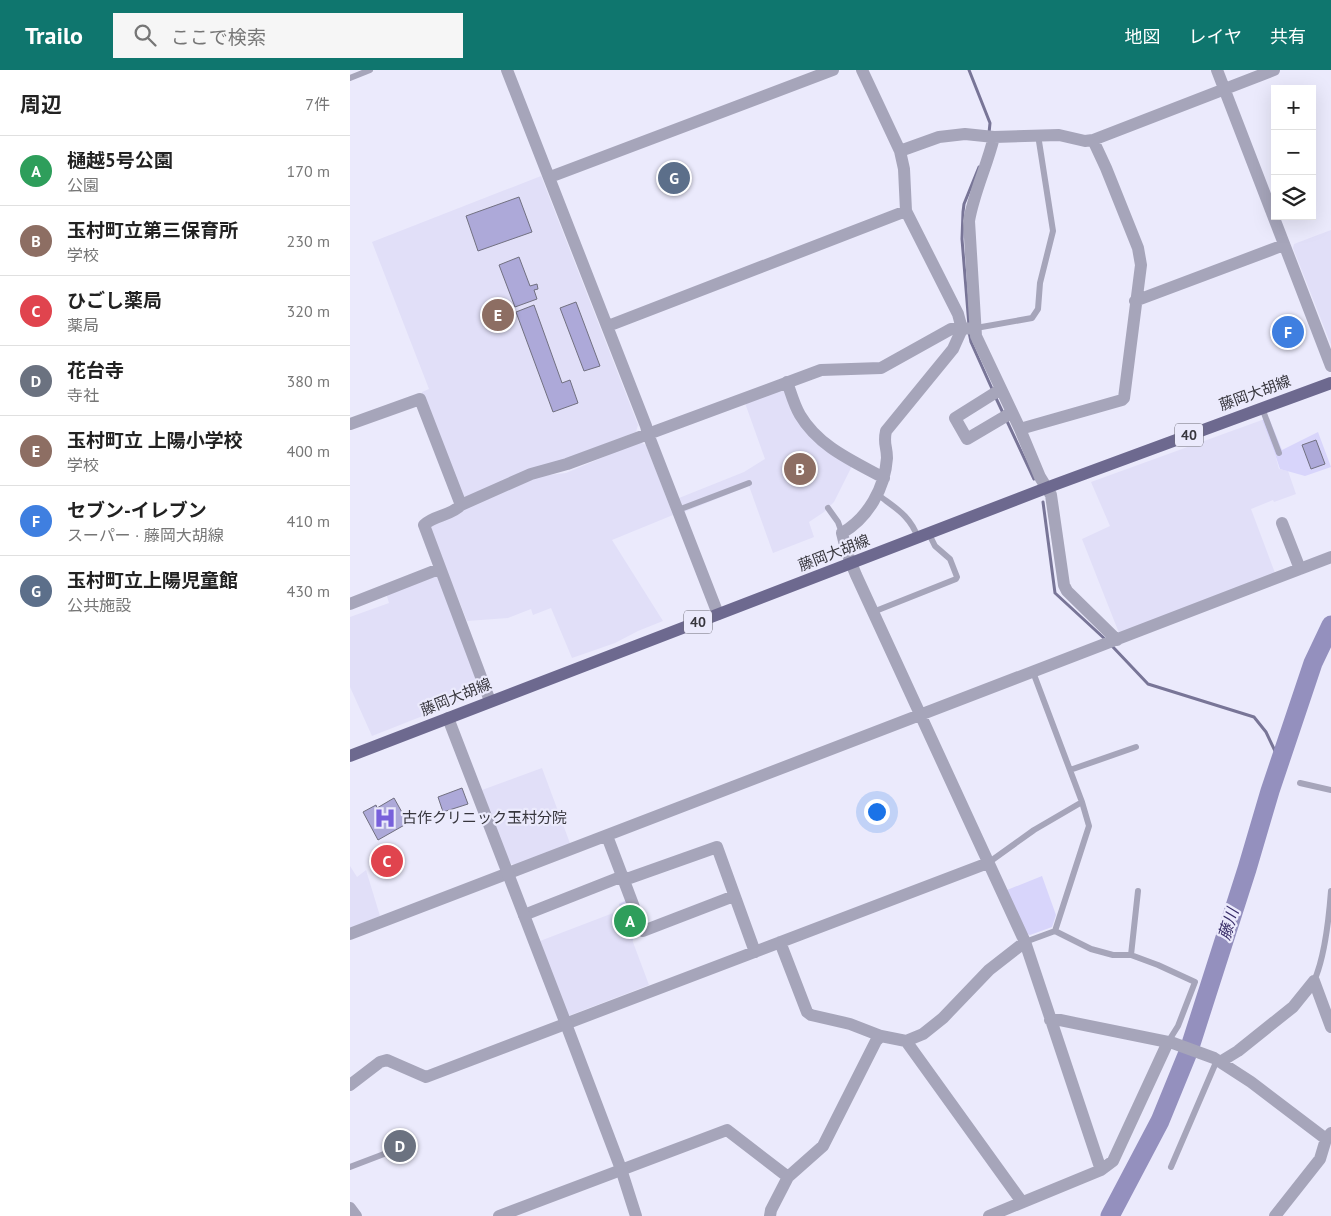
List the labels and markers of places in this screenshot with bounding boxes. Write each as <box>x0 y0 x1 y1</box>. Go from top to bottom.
pin: G <box>658 159 690 197</box>
pin: E <box>482 296 514 334</box>
pin: F <box>1272 313 1304 351</box>
pin: B <box>784 450 816 488</box>
hospital icon: 古作クリニック玉村分院 <box>372 805 398 831</box>
place label: 古作クリニック玉村分院 <box>402 808 567 827</box>
pin: C <box>371 842 403 880</box>
pin: A <box>614 902 646 940</box>
pin: D <box>384 1127 416 1165</box>

